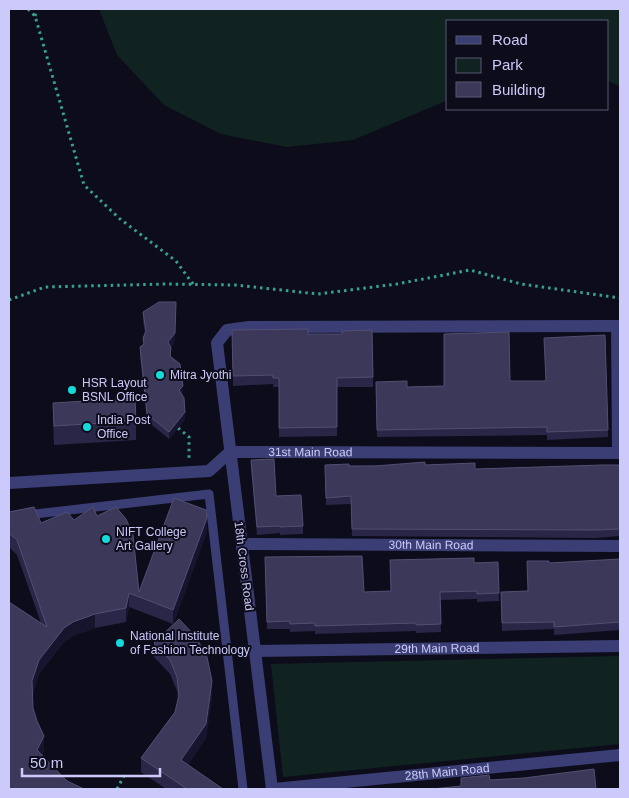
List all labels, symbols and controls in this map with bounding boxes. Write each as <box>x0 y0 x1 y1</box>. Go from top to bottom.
legend <box>446 20 609 110</box>
text: Road <box>492 31 528 48</box>
text: Park <box>492 56 523 73</box>
text: Building <box>492 81 545 98</box>
place label: Mitra Jyothi <box>170 368 231 382</box>
marker: Mitra Jyothi <box>154 369 166 381</box>
place label: HSR Layout BSNL Office <box>82 376 148 404</box>
marker: HSR Layout BSNL Office <box>66 384 78 396</box>
place label: India Post Office <box>97 413 151 441</box>
marker: India Post Office <box>81 421 93 433</box>
street label: 31st Main Road <box>268 445 352 459</box>
street label: 18th Cross Road <box>232 520 256 612</box>
place label: NIFT College Art Gallery <box>116 525 187 553</box>
marker: NIFT College Art Gallery <box>100 533 112 545</box>
street label: 30th Main Road <box>389 538 473 552</box>
place label: National Institute of Fashion Technology <box>130 629 250 657</box>
marker: National Institute of Fashion Technology <box>114 637 126 649</box>
street label: 29th Main Road <box>394 641 480 656</box>
scale bar <box>22 746 160 778</box>
text: 50 m <box>30 754 63 771</box>
street label: 28th Main Road <box>404 761 490 783</box>

